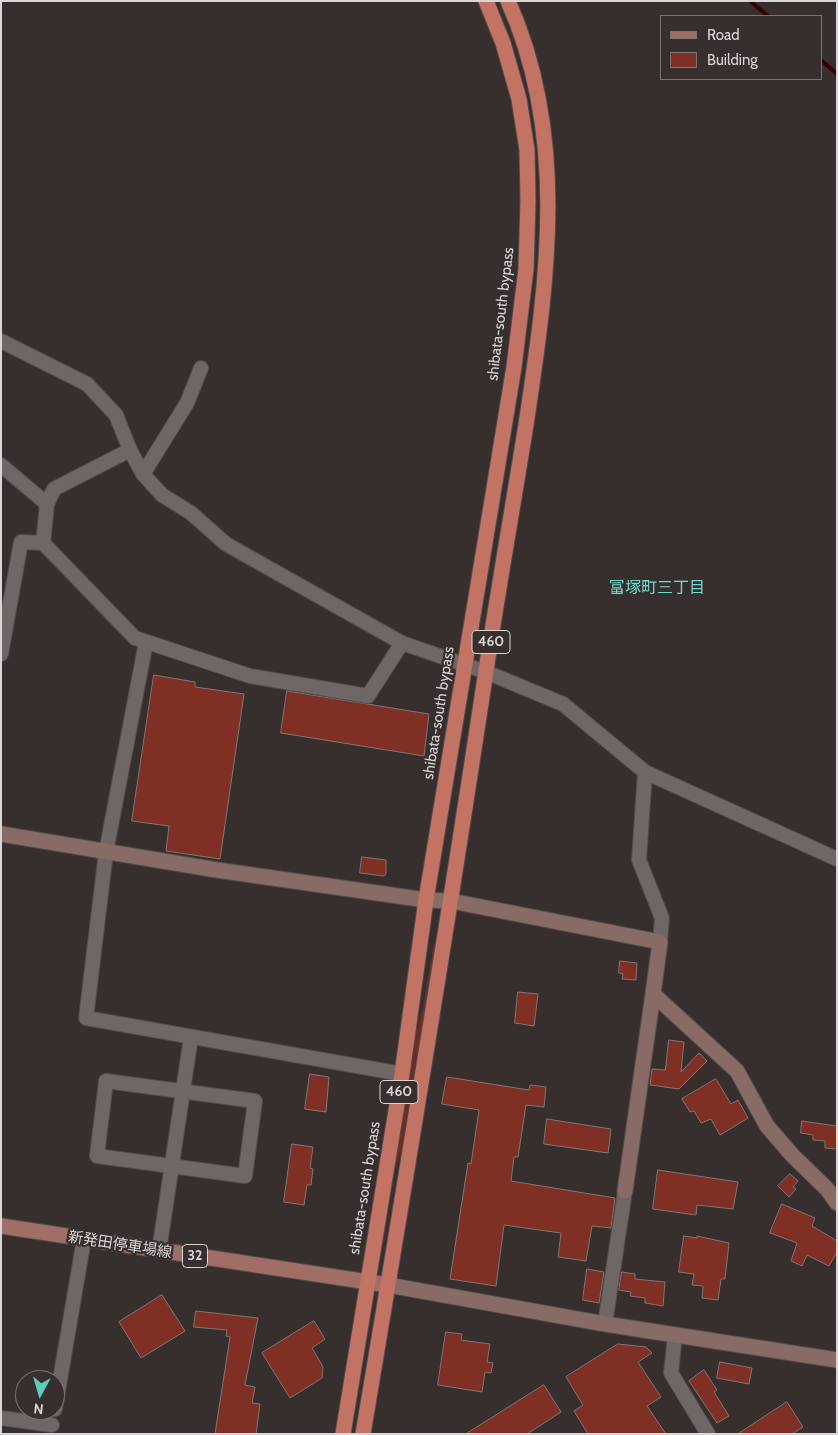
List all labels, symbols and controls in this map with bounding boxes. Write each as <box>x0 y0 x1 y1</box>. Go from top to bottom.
legend <box>660 15 823 80</box>
text: Road <box>707 26 740 44</box>
text: Building <box>707 51 758 69</box>
street label: shibata-south bypass <box>484 246 518 382</box>
district label: 富塚町三丁目 <box>609 578 705 598</box>
road number: 460 <box>472 630 510 654</box>
street label: shibata-south bypass <box>420 645 458 781</box>
road number: 460 <box>380 1080 418 1104</box>
street label: shibata-south bypass <box>346 1120 384 1256</box>
street label: 新発田停車場線 <box>67 1228 173 1262</box>
road number: 32 <box>182 1244 208 1268</box>
north arrow <box>15 1370 65 1420</box>
text: N <box>33 1399 44 1418</box>

